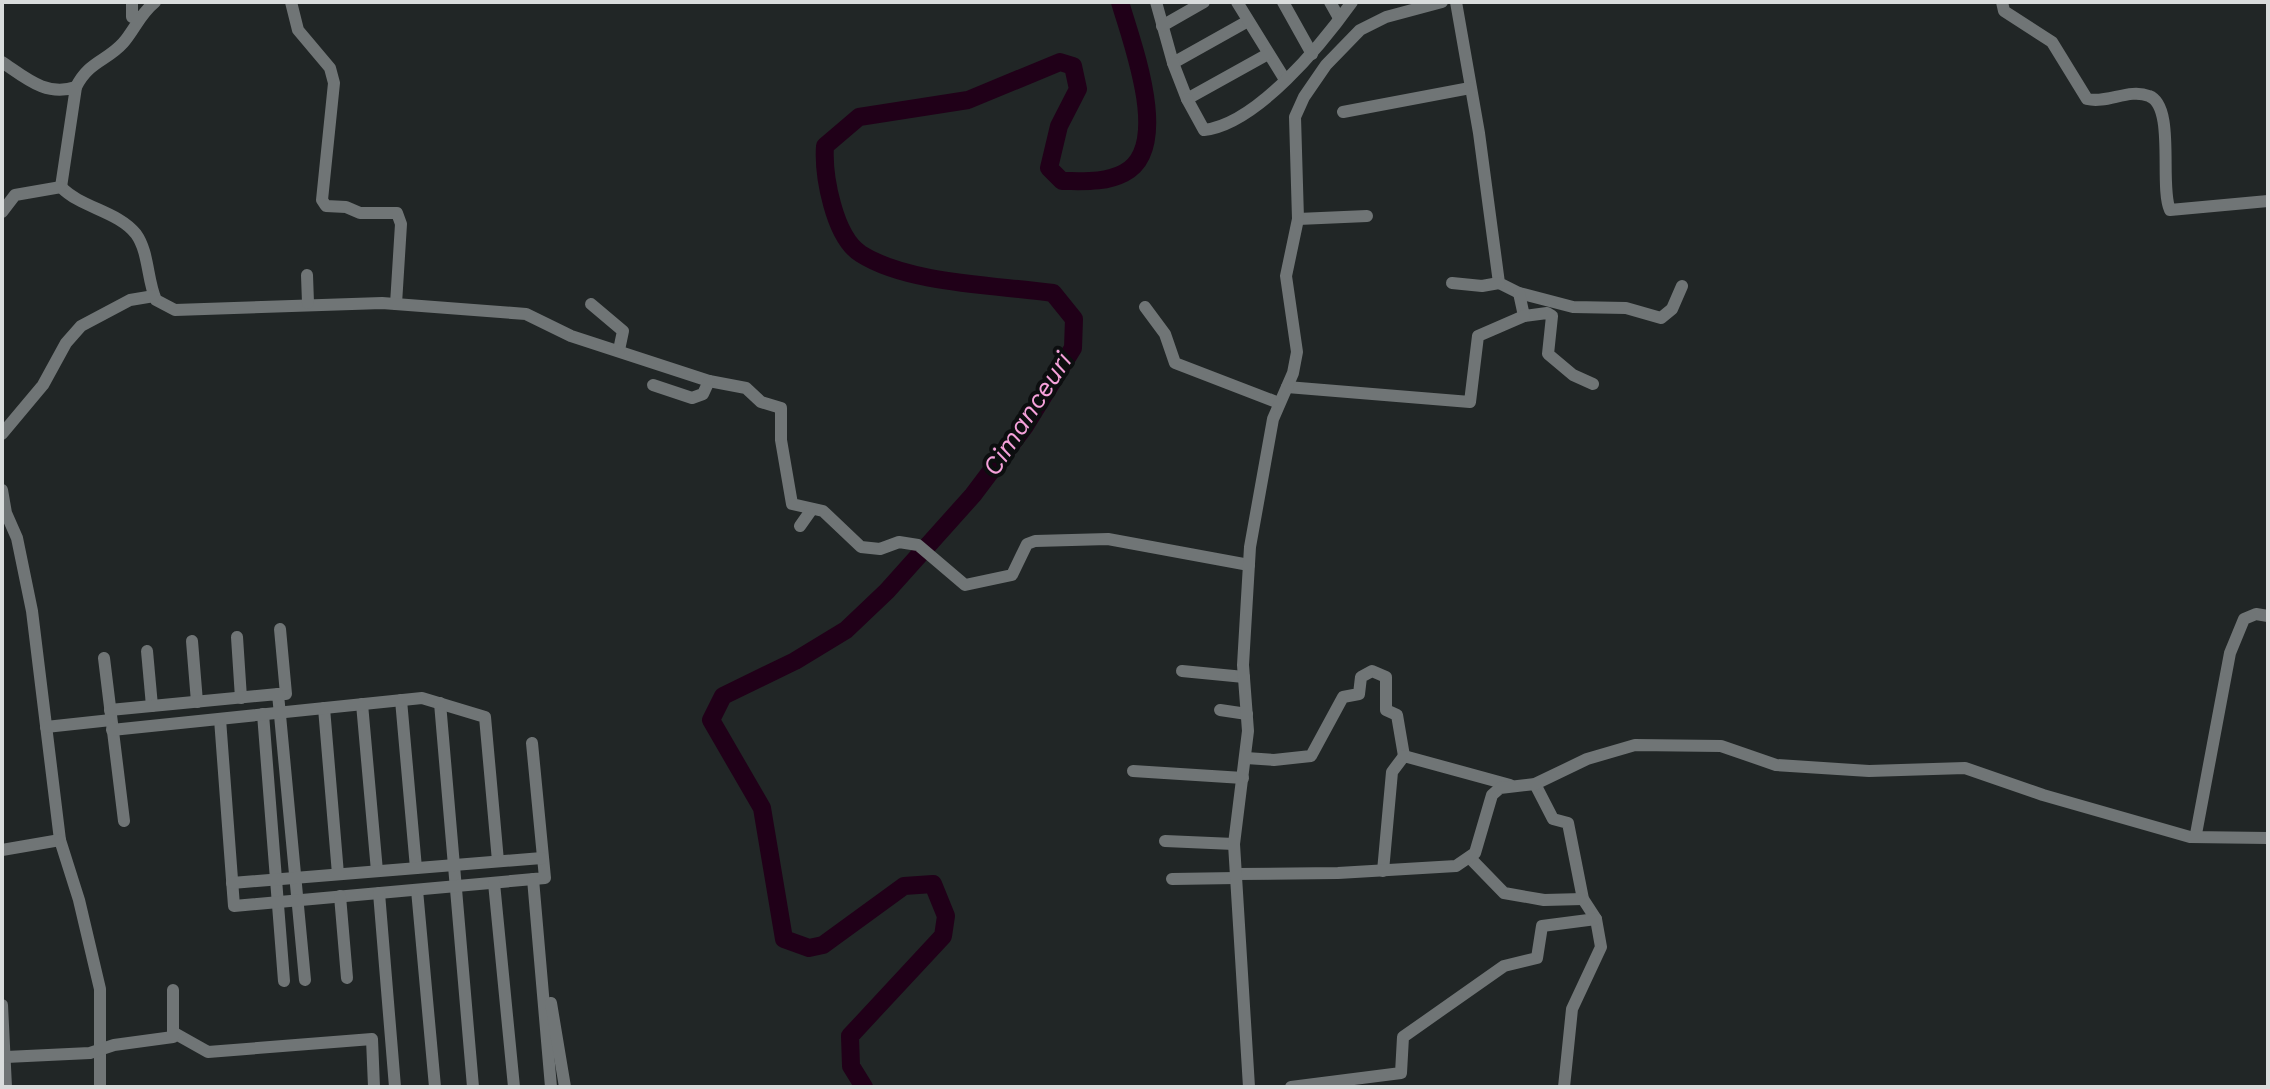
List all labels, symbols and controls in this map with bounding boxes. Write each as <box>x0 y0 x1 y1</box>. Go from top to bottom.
water label: Cimanceuri <box>976 346 1079 481</box>

